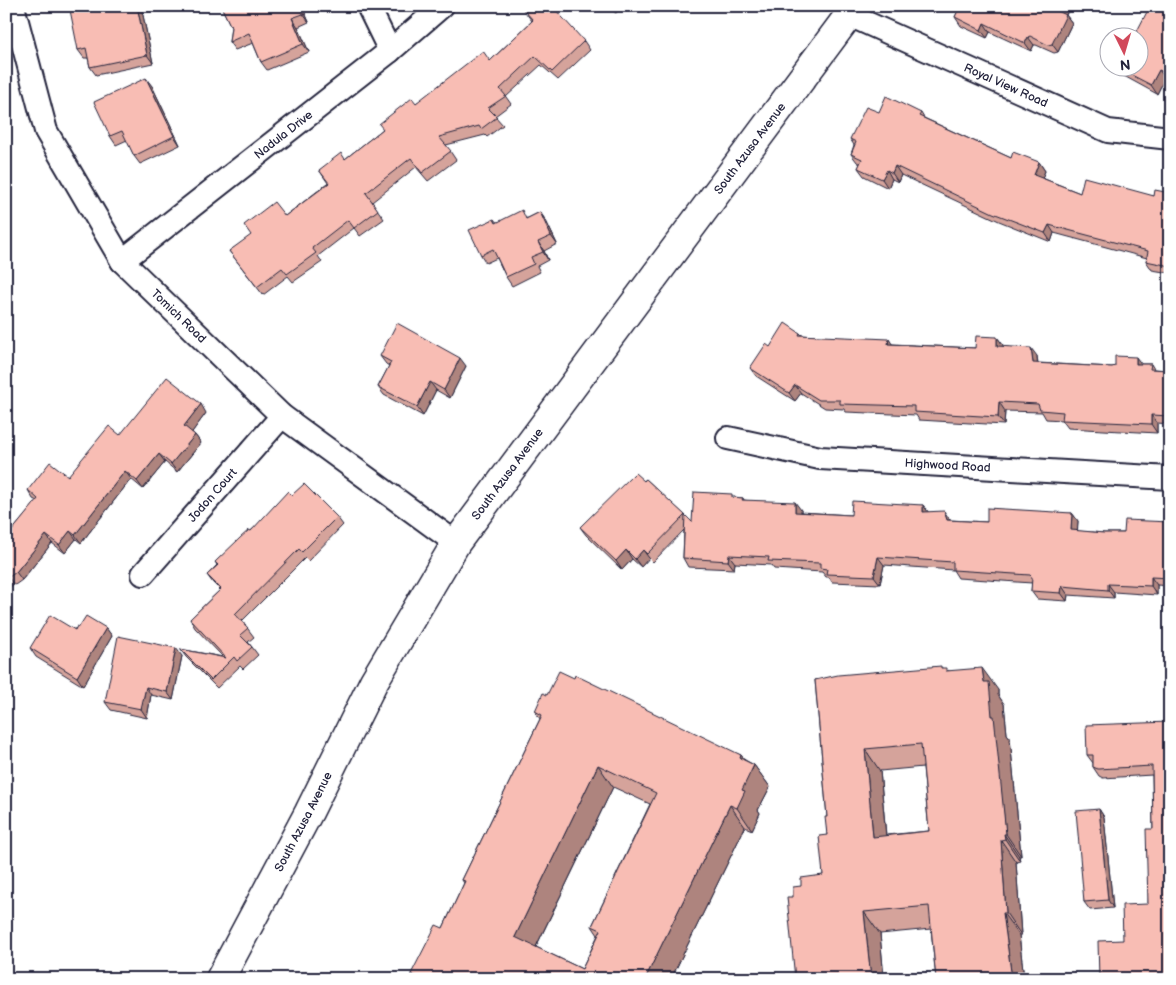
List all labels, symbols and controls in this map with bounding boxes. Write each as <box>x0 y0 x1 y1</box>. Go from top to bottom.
north arrow <box>1098 28 1148 78</box>
text: N <box>1119 56 1131 73</box>
street label: Royal View Road <box>961 60 1050 111</box>
street label: South Azusa Avenue <box>711 100 789 197</box>
street label: Nadula Drive <box>251 107 316 163</box>
street label: Tomich Road <box>148 286 209 347</box>
street label: South Azusa Avenue <box>469 426 547 523</box>
street label: Highwood Road <box>904 456 991 476</box>
street label: Jodon Court <box>185 465 241 525</box>
street label: South Azusa Avenue <box>272 770 336 874</box>

